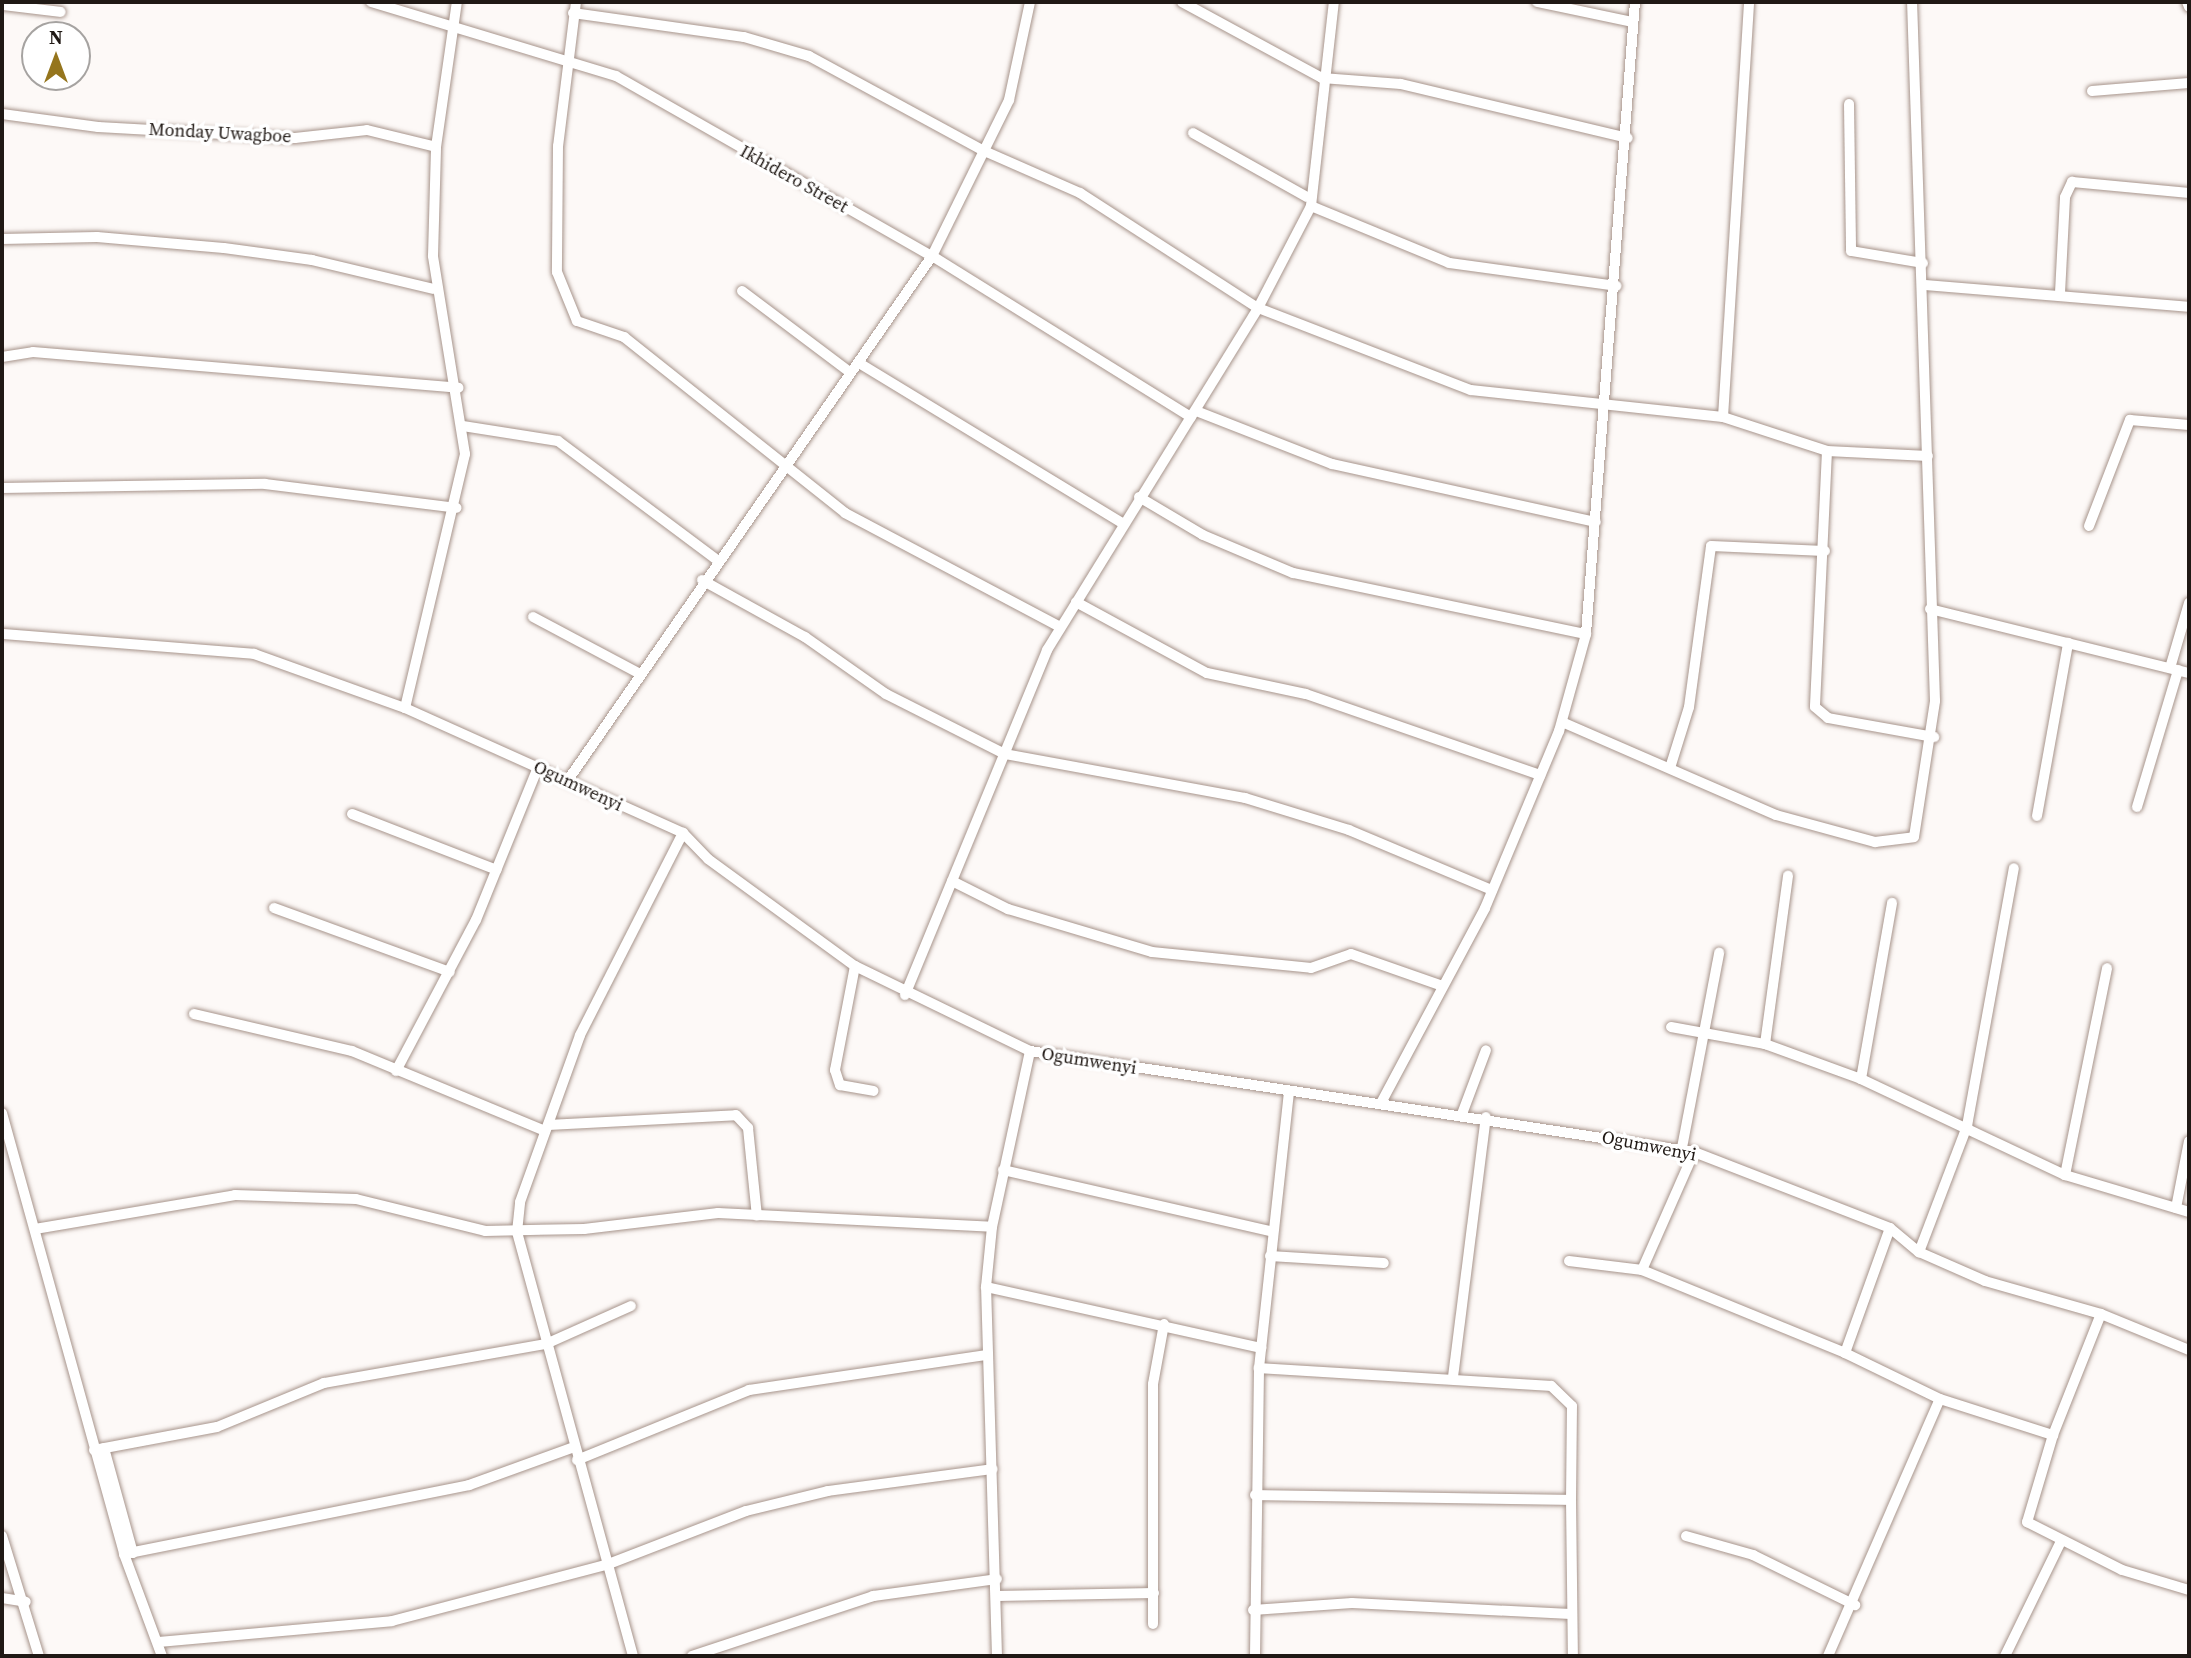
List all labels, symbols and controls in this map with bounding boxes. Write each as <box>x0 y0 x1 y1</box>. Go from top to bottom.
north arrow <box>21 21 91 91</box>
text: N <box>49 24 63 50</box>
street label: Monday Uwagboe <box>148 118 292 148</box>
street label: Ikhidero Street <box>736 140 852 218</box>
street label: Ogumwenyi <box>530 756 626 816</box>
street label: Ogumwenyi <box>1040 1043 1138 1079</box>
street label: Ogumwenyi <box>1600 1126 1698 1166</box>

